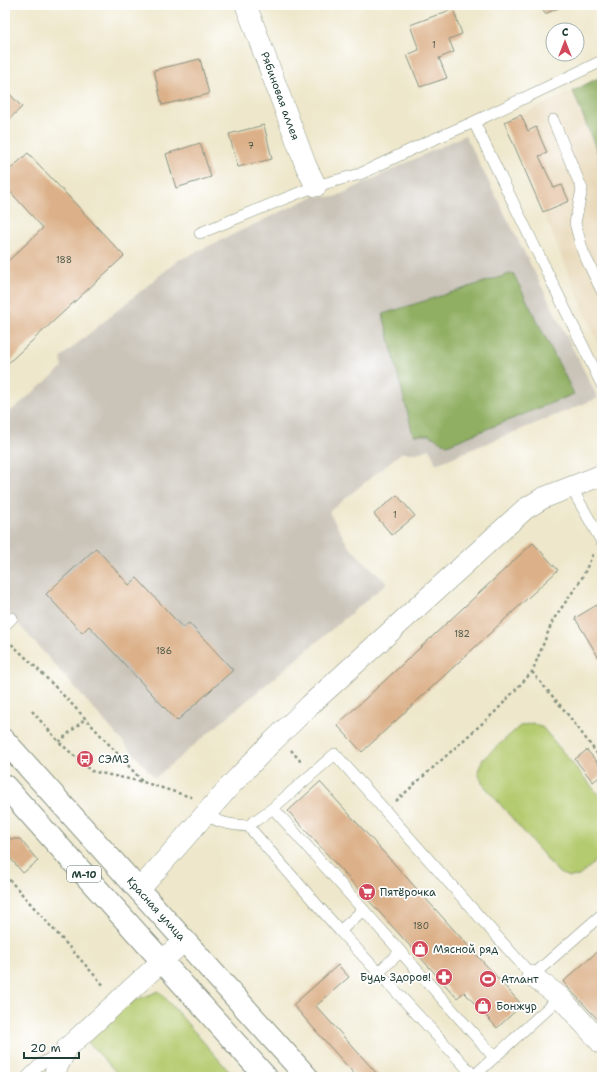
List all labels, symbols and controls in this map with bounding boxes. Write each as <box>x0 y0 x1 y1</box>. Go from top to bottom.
north arrow <box>545 22 585 62</box>
text: С <box>562 25 569 40</box>
house number: 1 <box>432 39 436 51</box>
street label: Рябиновая аллея <box>257 50 303 142</box>
house number: 7 <box>248 140 254 152</box>
house number: 188 <box>56 254 72 266</box>
house number: 1 <box>393 509 397 521</box>
house number: 182 <box>454 628 470 640</box>
house number: 186 <box>156 645 172 657</box>
bus stop icon: СЭМЗ <box>75 749 95 769</box>
place label: СЭМЗ <box>98 752 129 767</box>
road number: М-10 <box>67 866 101 882</box>
street label: Красная улица <box>123 874 189 944</box>
supermarket icon: Пятёрочка <box>357 882 377 902</box>
place label: Пятёрочка <box>380 885 436 900</box>
house number: 180 <box>413 920 429 932</box>
shop icon: Мясной ряд <box>410 939 430 959</box>
place label: Мясной ряд <box>433 942 498 957</box>
pharmacy icon: Будь Здоров! <box>434 967 454 987</box>
sports icon: Атлант <box>478 969 498 989</box>
place label: Будь Здоров! <box>360 970 431 985</box>
place label: Атлант <box>501 972 539 987</box>
shop icon: Бонжур <box>473 996 493 1016</box>
place label: Бонжур <box>496 999 537 1014</box>
scale bar <box>24 1034 79 1060</box>
text: 20 m <box>30 1040 61 1056</box>

